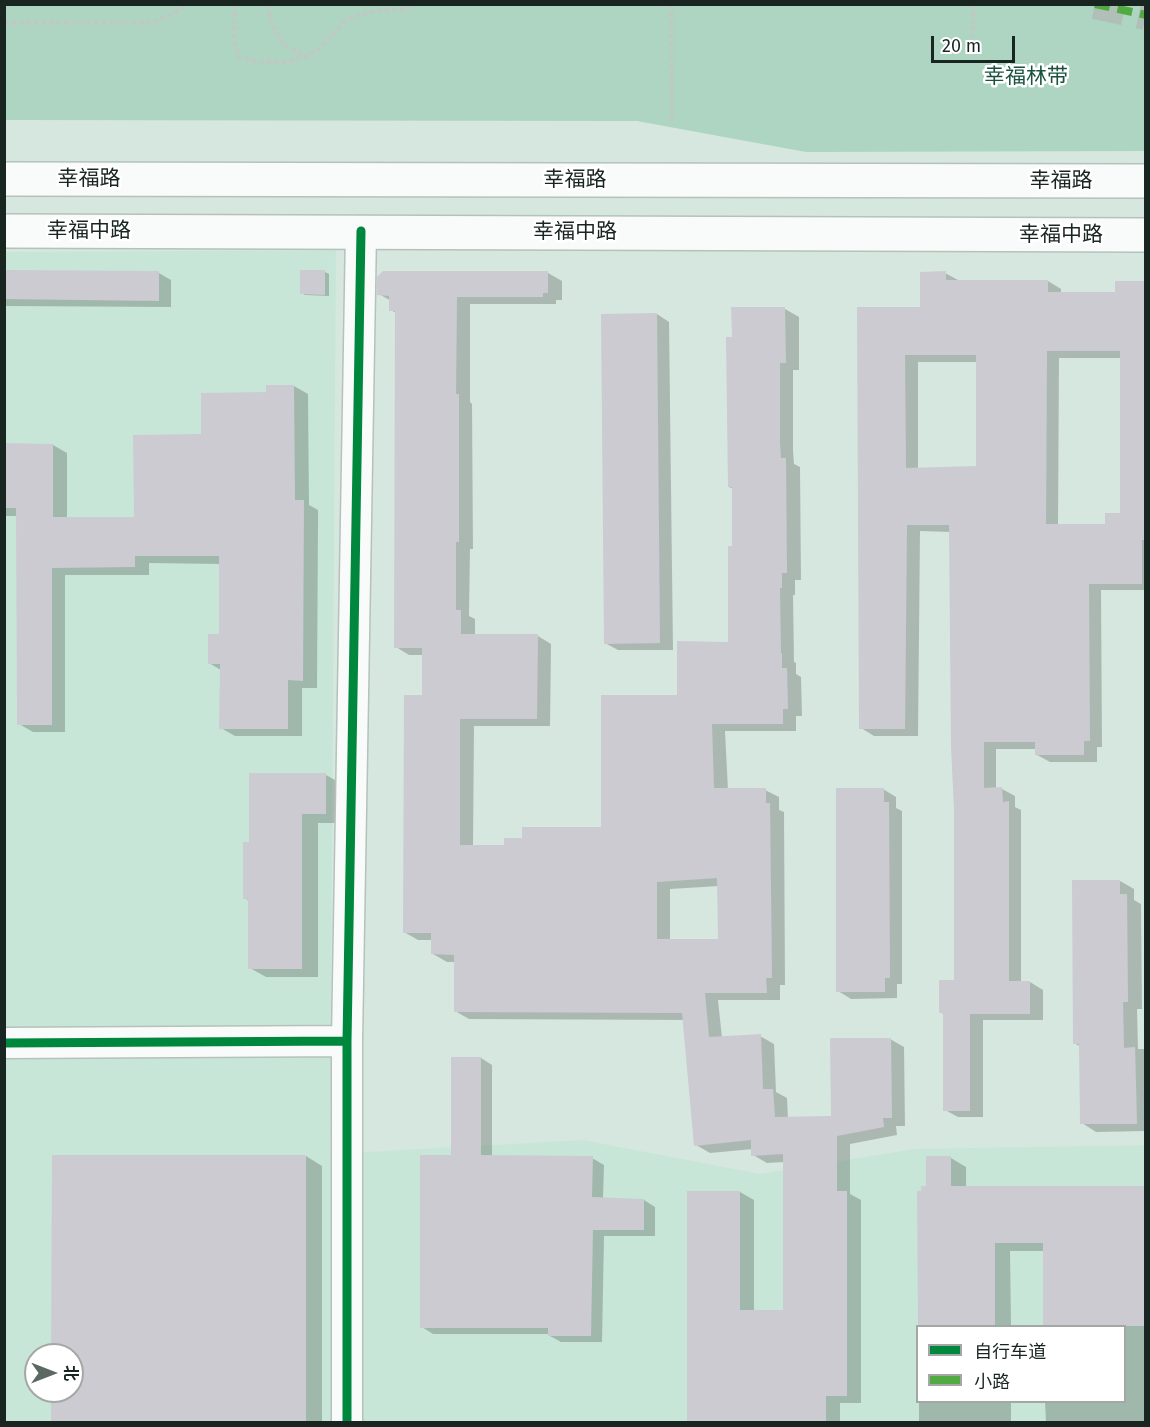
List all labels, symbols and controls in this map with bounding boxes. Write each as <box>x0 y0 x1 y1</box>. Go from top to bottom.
scale bar <box>934 24 1018 62</box>
text: 20 m <box>942 35 981 57</box>
park label: 幸福林带 <box>984 64 1068 90</box>
street label: 幸福路 <box>58 166 120 192</box>
street label: 幸福路 <box>544 167 606 193</box>
street label: 幸福路 <box>1030 168 1092 194</box>
street label: 幸福中路 <box>47 218 131 244</box>
street label: 幸福中路 <box>533 219 617 245</box>
street label: 幸福中路 <box>1019 222 1103 248</box>
legend <box>916 1325 1126 1403</box>
text: 自行车道 <box>974 1341 1046 1363</box>
north arrow <box>24 1343 84 1403</box>
text: 北 <box>61 1365 80 1381</box>
text: 小路 <box>974 1371 1010 1393</box>

